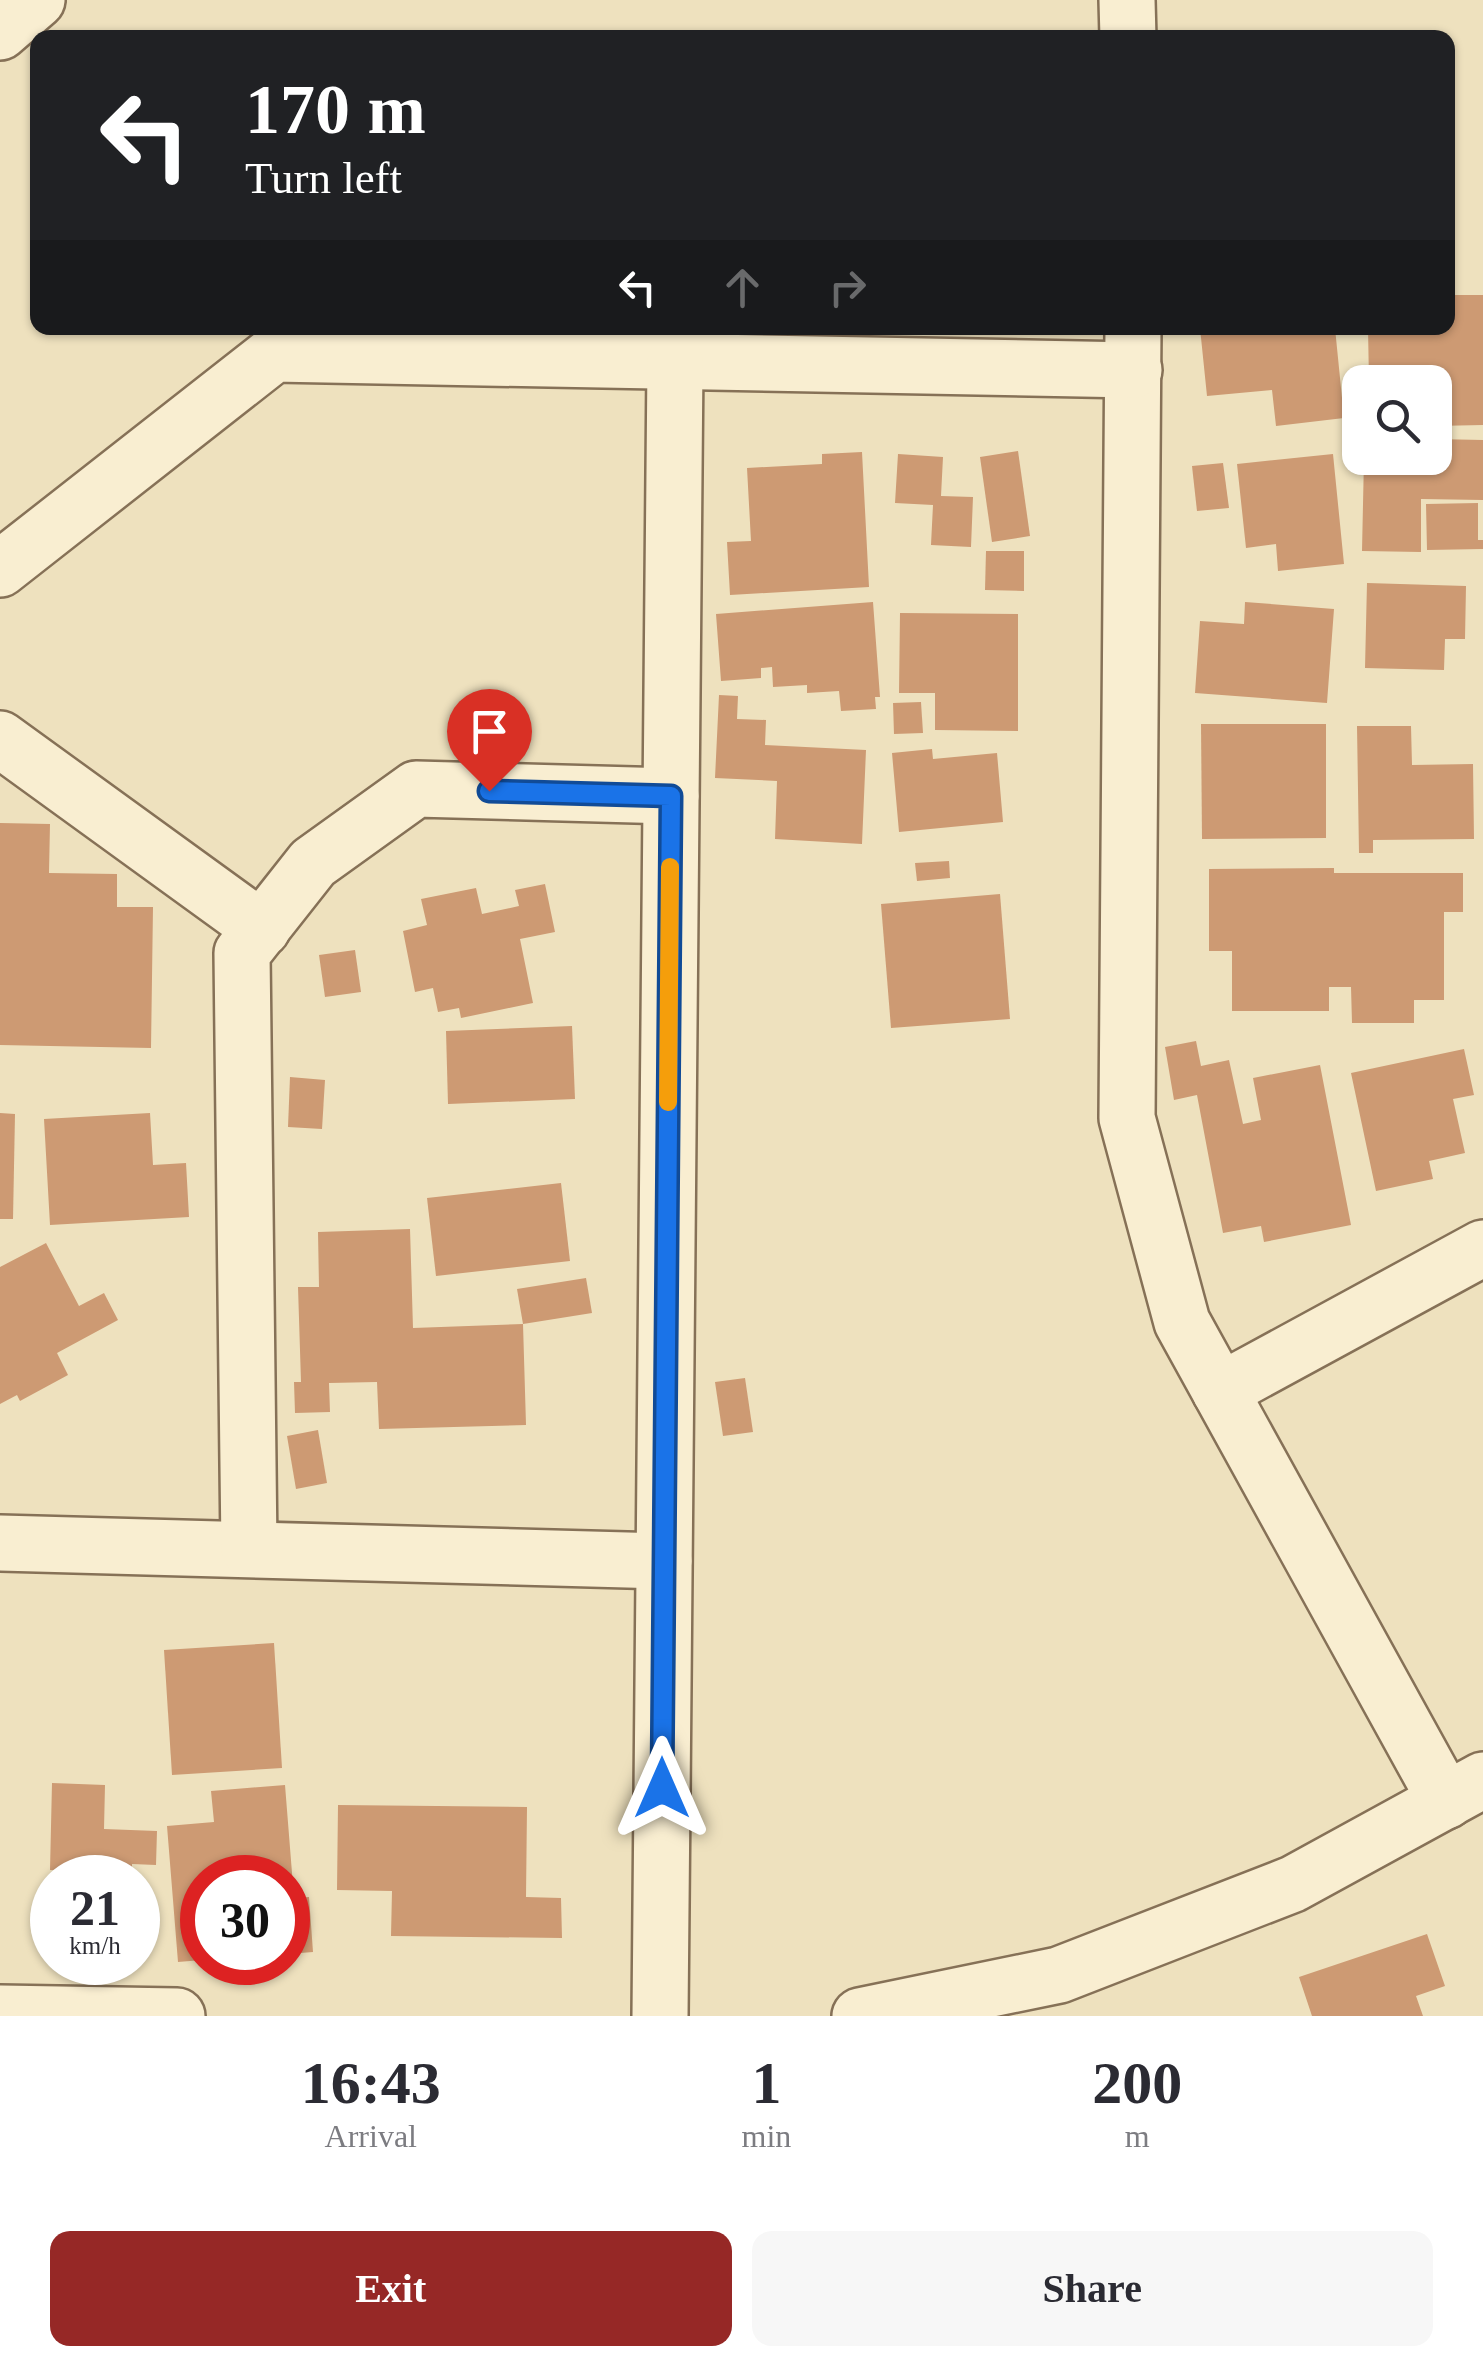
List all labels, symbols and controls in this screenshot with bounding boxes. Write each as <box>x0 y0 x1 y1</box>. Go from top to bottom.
icon: left <box>80 70 210 200</box>
text: 170 m <box>245 71 426 148</box>
text: Turn left <box>245 153 402 203</box>
icon: left <box>610 260 665 315</box>
icon: ahead <box>715 260 770 315</box>
icon: right <box>820 260 875 315</box>
map controls <box>1342 365 1452 475</box>
button: search <box>1342 365 1452 475</box>
pin <box>447 689 532 792</box>
icon: arrive <box>462 704 517 759</box>
position arrow <box>610 1736 714 1840</box>
speed limit sign: 30 <box>180 1855 310 1985</box>
text: 21 <box>70 1880 120 1936</box>
text: km/h <box>69 1932 121 1959</box>
text: 16:43 <box>301 2050 441 2116</box>
text: 1 <box>751 2050 781 2116</box>
text: 200 <box>1092 2050 1182 2116</box>
text: Arrival <box>325 2118 417 2154</box>
text: min <box>742 2118 791 2154</box>
text: m <box>1125 2118 1150 2154</box>
button: Exit <box>50 2231 732 2346</box>
button: Share <box>752 2231 1433 2346</box>

